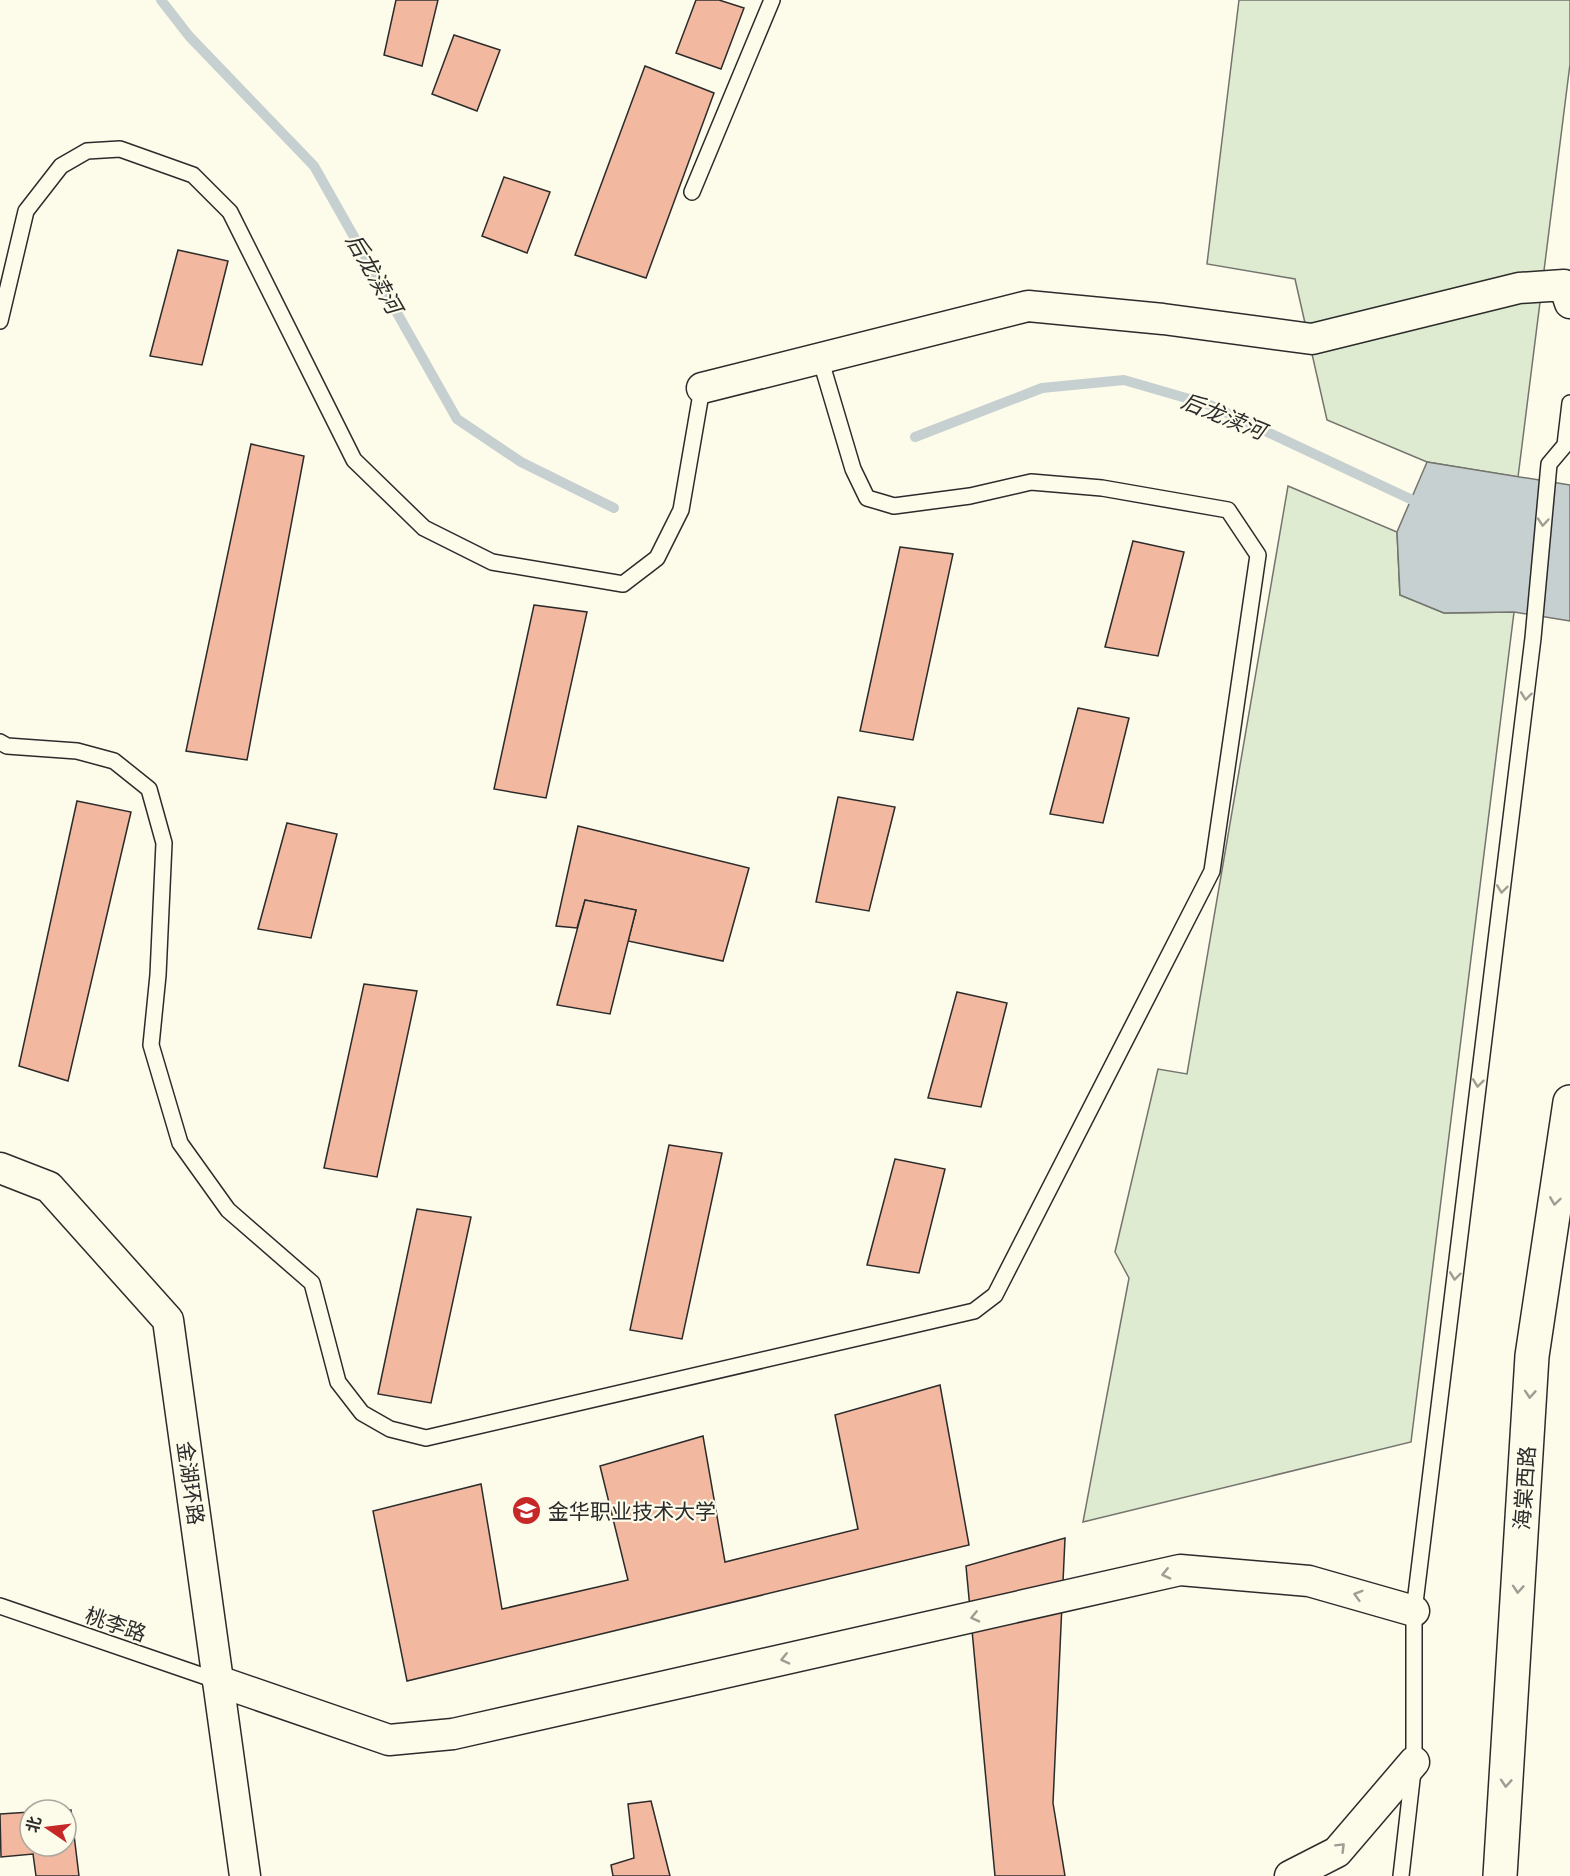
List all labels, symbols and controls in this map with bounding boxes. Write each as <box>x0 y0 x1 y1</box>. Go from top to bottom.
water label: 后龙渎河 <box>340 227 412 322</box>
water label: 后龙渎河 <box>1178 385 1274 447</box>
one-way arrow <box>1537 518 1550 527</box>
one-way arrow <box>1520 691 1532 700</box>
one-way arrow <box>1496 885 1509 894</box>
one-way arrow <box>1473 1078 1485 1087</box>
one-way arrow <box>1550 1196 1562 1206</box>
one-way arrow <box>1449 1272 1462 1281</box>
one-way arrow <box>1523 1390 1536 1399</box>
street label: 金湖环路 <box>171 1439 211 1527</box>
street label: 海棠西路 <box>1507 1445 1541 1531</box>
school or university icon: 金华职业技术大学 <box>511 1495 543 1527</box>
place label: 金华职业技术大学 <box>548 1497 716 1525</box>
one-way arrow <box>1161 1566 1171 1579</box>
one-way arrow <box>1511 1584 1524 1593</box>
one-way arrow <box>1353 1590 1364 1602</box>
street label: 桃李路 <box>82 1601 150 1647</box>
one-way arrow <box>971 1609 981 1622</box>
one-way arrow <box>780 1652 790 1665</box>
one-way arrow <box>1499 1779 1512 1788</box>
north arrow <box>18 1798 78 1858</box>
text: 北 <box>21 1814 46 1835</box>
one-way arrow <box>1334 1843 1344 1854</box>

